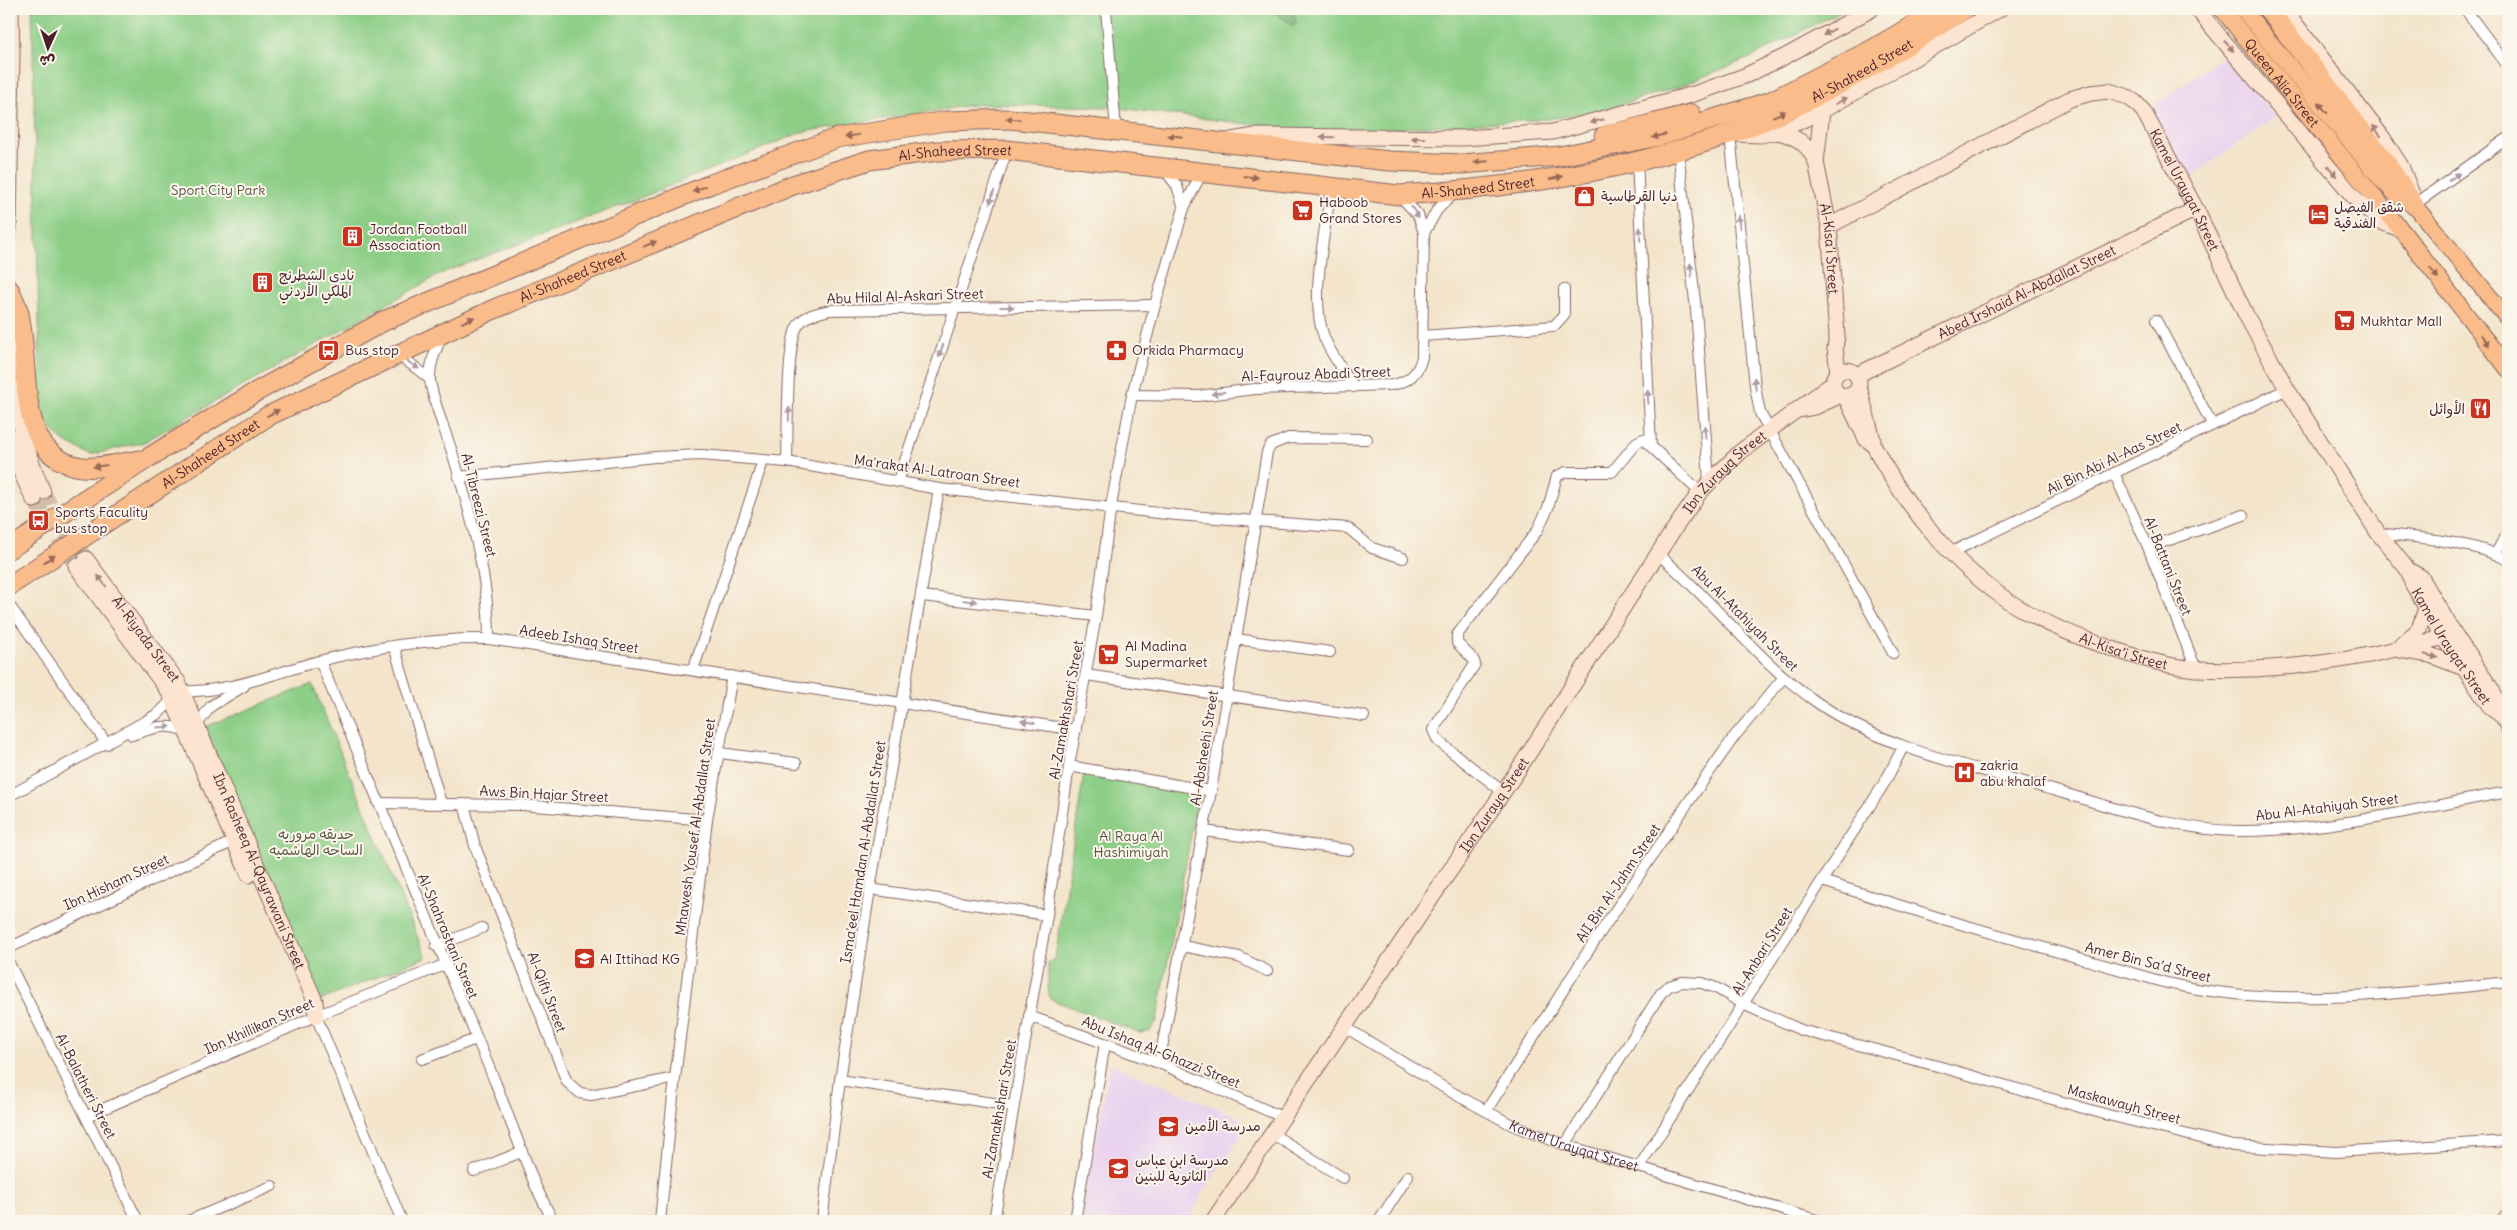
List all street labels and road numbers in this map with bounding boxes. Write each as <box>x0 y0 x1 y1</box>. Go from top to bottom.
street label: Al-Shaheed Street <box>1808 35 1916 106</box>
street label: Queen Alia Street <box>2240 35 2323 131</box>
street label: Kamel Urayqat Street <box>2146 126 2224 254</box>
street label: Al-Shaheed Street <box>897 141 1013 165</box>
street label: Al-Shaheed Street <box>1421 172 1536 202</box>
street label: Al-Kisa’i Street <box>1816 201 1843 295</box>
street label: Abed Irshaid Al-Abdallat Street <box>1935 241 2119 343</box>
street label: Al-Shaheed Street <box>517 246 629 307</box>
street label: Abu Hilal Al-Askari Street <box>826 284 984 308</box>
street label: Al-Fayrouz Abadi Street <box>1241 362 1391 386</box>
street label: Al-Shaheed Street <box>158 415 263 492</box>
street label: Ali Bin Abi Al-Aas Street <box>2044 417 2185 498</box>
street label: Ibn Zurayq Street <box>1679 427 1770 517</box>
street label: Ma'rakat Al-Latroan Street <box>853 450 1021 492</box>
street label: Al-Tibreezi Street <box>457 451 501 559</box>
street label: Al-Battani Street <box>2140 514 2196 618</box>
street label: Abu Al-Atahiyah Street <box>1688 561 1802 675</box>
street label: Kamel Urayqat Street <box>2408 585 2495 708</box>
street label: Al-Riyada Street <box>108 592 184 686</box>
street label: Adeeb Ishaq Street <box>518 621 640 657</box>
street label: Al-Kisa’i Street <box>2077 629 2169 673</box>
street label: Al-Zamakhshari Street <box>1045 639 1087 781</box>
street label: Al-Absheehi Street <box>1186 689 1222 807</box>
street label: Mhawesh Yousef Al-Abdallat Street <box>671 717 719 937</box>
street label: Isma'eel Hamdan Al-Abdallat Street <box>836 739 890 965</box>
street label: Ibn Zurayq Street <box>1456 754 1533 856</box>
street label: Ibn Rasheeq Al-Qayrawani Street <box>209 770 309 972</box>
street label: Aws Bin Hajar Street <box>479 782 609 806</box>
street label: Abu Al-Atahiyah Street <box>2255 789 2400 825</box>
street label: AlI Bin Al-Jahm Street <box>1572 820 1664 946</box>
street label: Ibn Hisham Street <box>61 850 172 914</box>
street label: Al-Shahrastani Street <box>413 871 483 1002</box>
street label: Al-Anbari Street <box>1728 903 1796 998</box>
street label: Amer Bin Sa’d Street <box>2083 938 2213 986</box>
street label: Al-Qifti Street <box>523 949 571 1035</box>
street label: Ibn Khillikan Street <box>201 994 317 1058</box>
street label: Abu Ishaq Al-Ghazzi Street <box>1079 1012 1243 1092</box>
street label: Al-Balatheri Street <box>52 1030 121 1142</box>
street label: Al-Zamakhshari Street <box>978 1038 1020 1180</box>
street label: Maskawayh Street <box>2065 1080 2183 1128</box>
street label: Kamel Urayqat Street <box>1506 1116 1641 1175</box>

